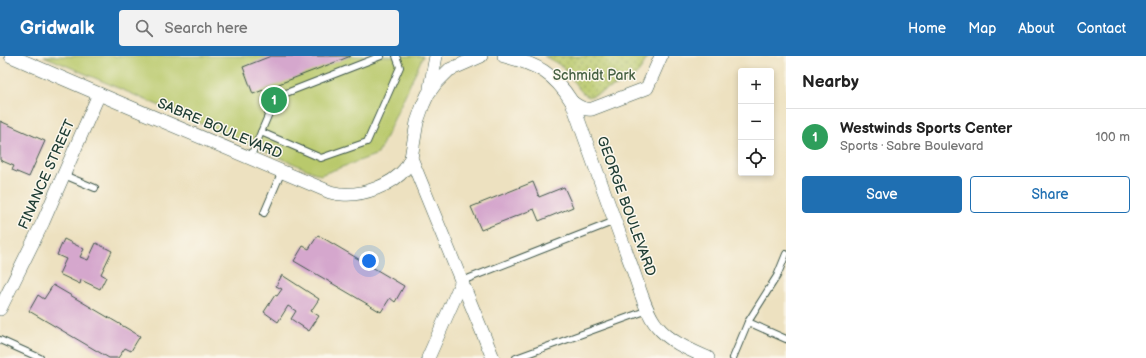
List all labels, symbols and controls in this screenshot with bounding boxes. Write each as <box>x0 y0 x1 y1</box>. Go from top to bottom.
search box <box>119 10 399 46</box>
text: Gridwalk <box>20 17 95 40</box>
icon: search <box>133 17 155 39</box>
text: Search here <box>165 19 248 38</box>
text: Home <box>908 20 946 37</box>
text: Map <box>968 20 996 37</box>
text: About <box>1018 20 1055 37</box>
text: Contact <box>1077 20 1126 37</box>
park label: Schmidt Park <box>553 67 635 84</box>
map controls <box>738 68 774 176</box>
button: + <box>738 68 774 104</box>
text: Nearby <box>802 72 859 92</box>
pin: 1 <box>261 85 287 115</box>
street label: SABRE BOULEVARD <box>155 95 285 162</box>
button: − <box>738 104 774 140</box>
street label: FINANCE STREET <box>15 116 79 232</box>
text: Westwinds Sports Center <box>840 119 1012 138</box>
text: 1 <box>812 129 818 145</box>
text: 100 m <box>1095 129 1130 145</box>
street label: GEORGE BOULEVARD <box>593 134 660 278</box>
text: Sports · Sabre Boulevard <box>840 138 984 154</box>
button: locate <box>738 140 774 176</box>
button: Save <box>802 176 962 213</box>
button: Share <box>970 176 1130 213</box>
your location <box>359 251 379 271</box>

